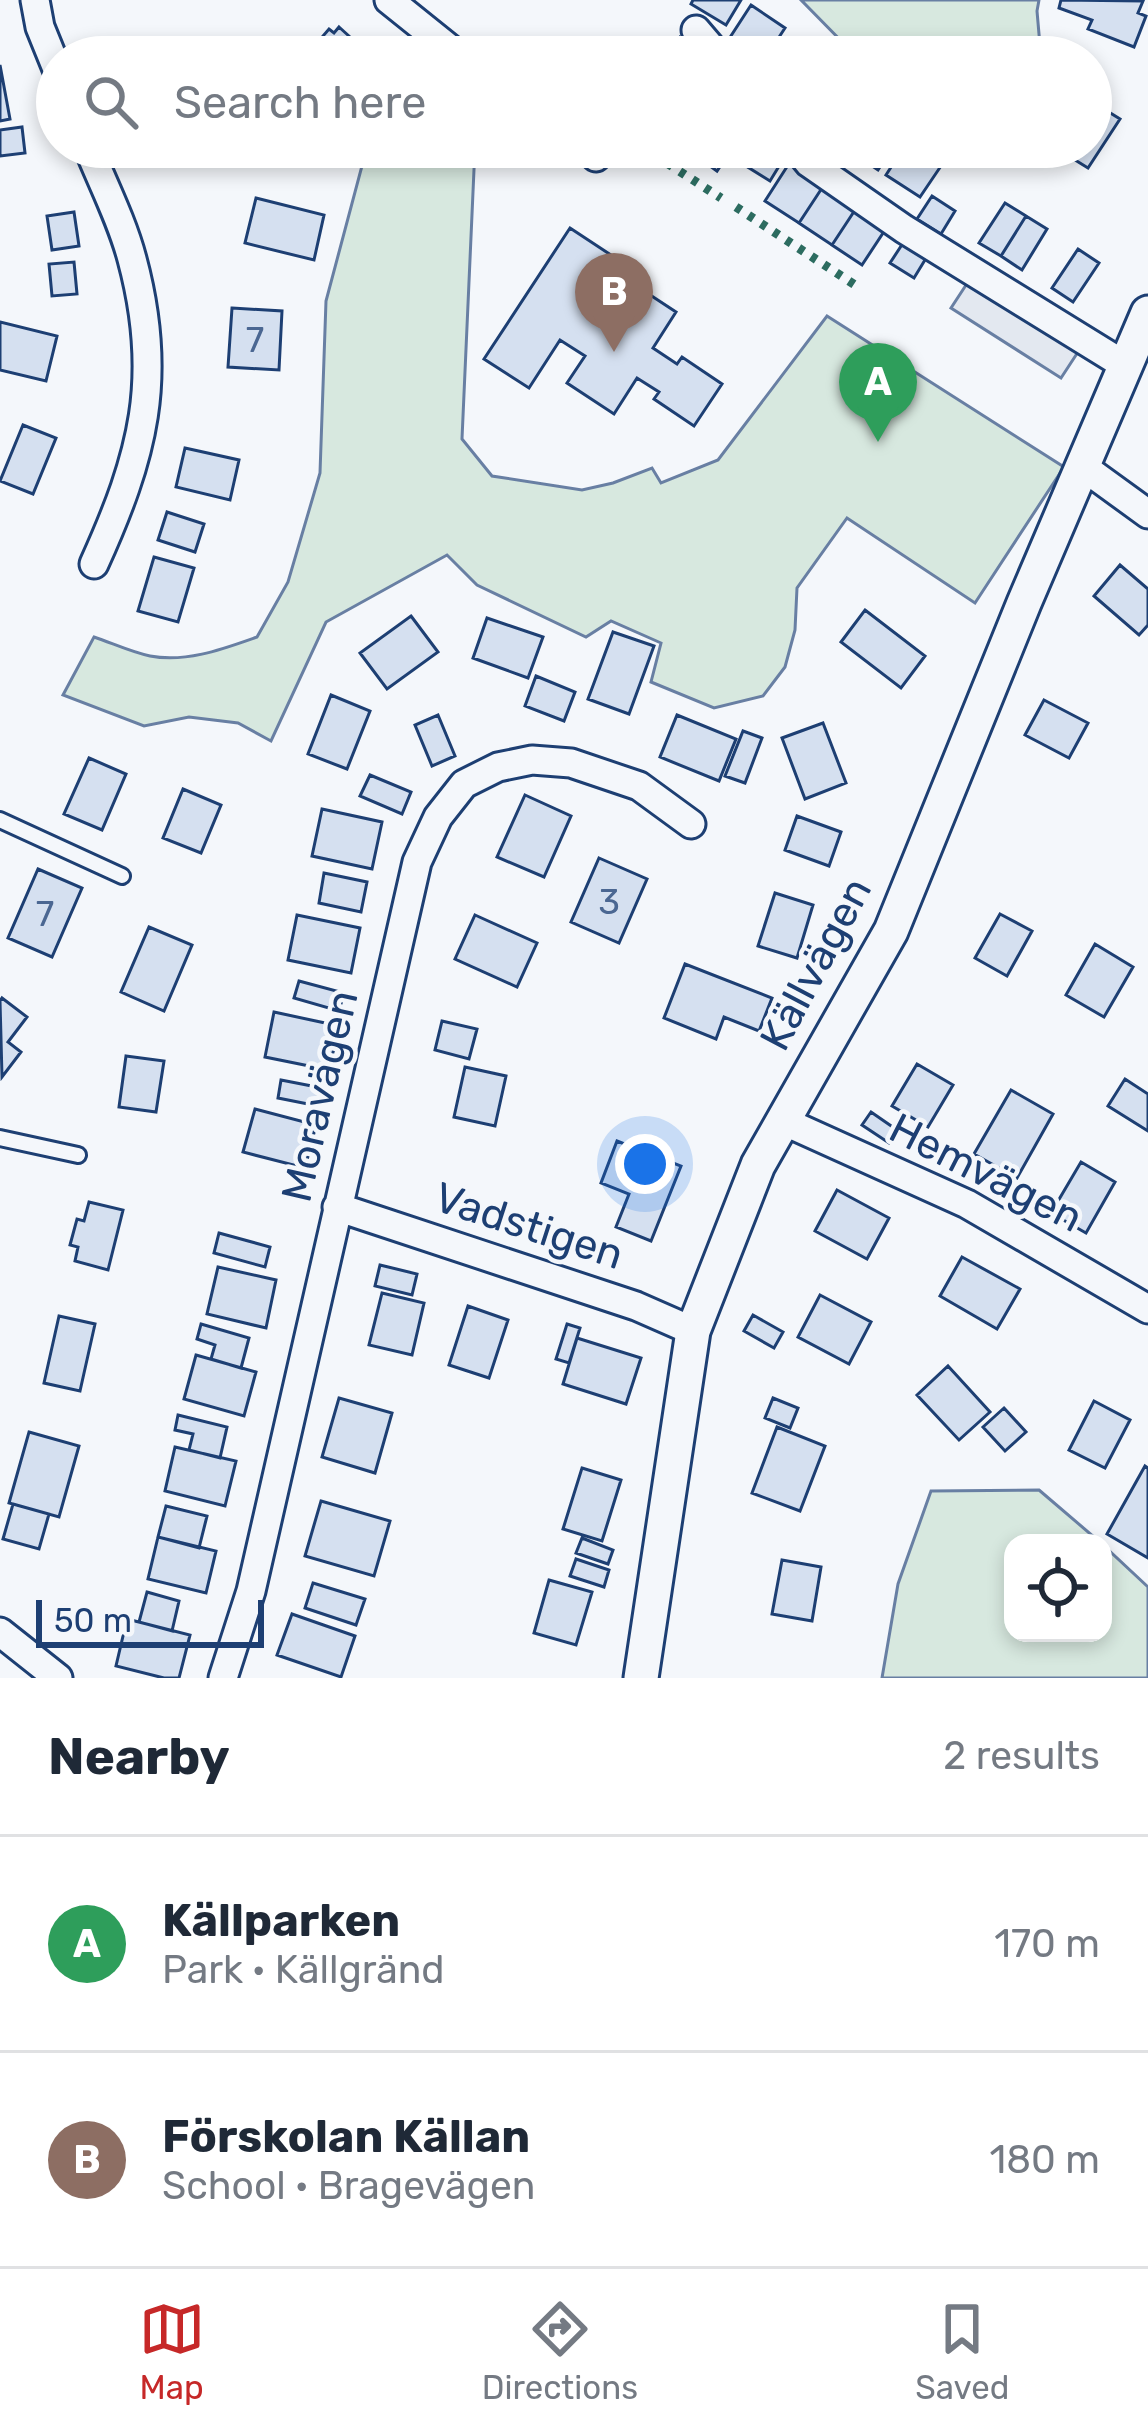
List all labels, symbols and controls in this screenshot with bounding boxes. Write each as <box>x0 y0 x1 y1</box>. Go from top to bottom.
search box <box>36 36 1112 168</box>
icon: search <box>78 69 144 135</box>
text: Search here <box>174 76 426 129</box>
pin: B <box>575 253 653 352</box>
house number: 7 <box>246 318 264 361</box>
pin: A <box>839 343 917 442</box>
street label: Källvägen <box>750 869 882 1059</box>
house number: 3 <box>598 880 620 923</box>
house number: 7 <box>36 892 54 935</box>
street label: Moravägen <box>271 985 369 1207</box>
street label: Hemvägen <box>881 1103 1091 1243</box>
your location <box>615 1134 675 1194</box>
street label: Vadstigen <box>428 1172 630 1280</box>
map controls <box>1004 1534 1112 1642</box>
button: locate <box>1004 1534 1112 1642</box>
scale bar <box>36 1594 264 1647</box>
text: 50 m <box>54 1601 132 1640</box>
text: Nearby <box>48 1726 230 1787</box>
text: 2 results <box>943 1733 1100 1779</box>
text: Källparken <box>162 1894 400 1947</box>
text: A <box>73 1921 101 1967</box>
text: 170 m <box>994 1921 1100 1967</box>
text: Park · Källgränd <box>162 1947 445 1993</box>
text: Förskolan Källan <box>162 2110 530 2163</box>
text: B <box>73 2137 101 2183</box>
text: 180 m <box>990 2137 1100 2183</box>
text: School · Bragevägen <box>162 2163 535 2209</box>
tab: Map <box>139 2296 205 2407</box>
tab: Directions <box>482 2296 638 2407</box>
tab: Saved <box>915 2296 1009 2407</box>

